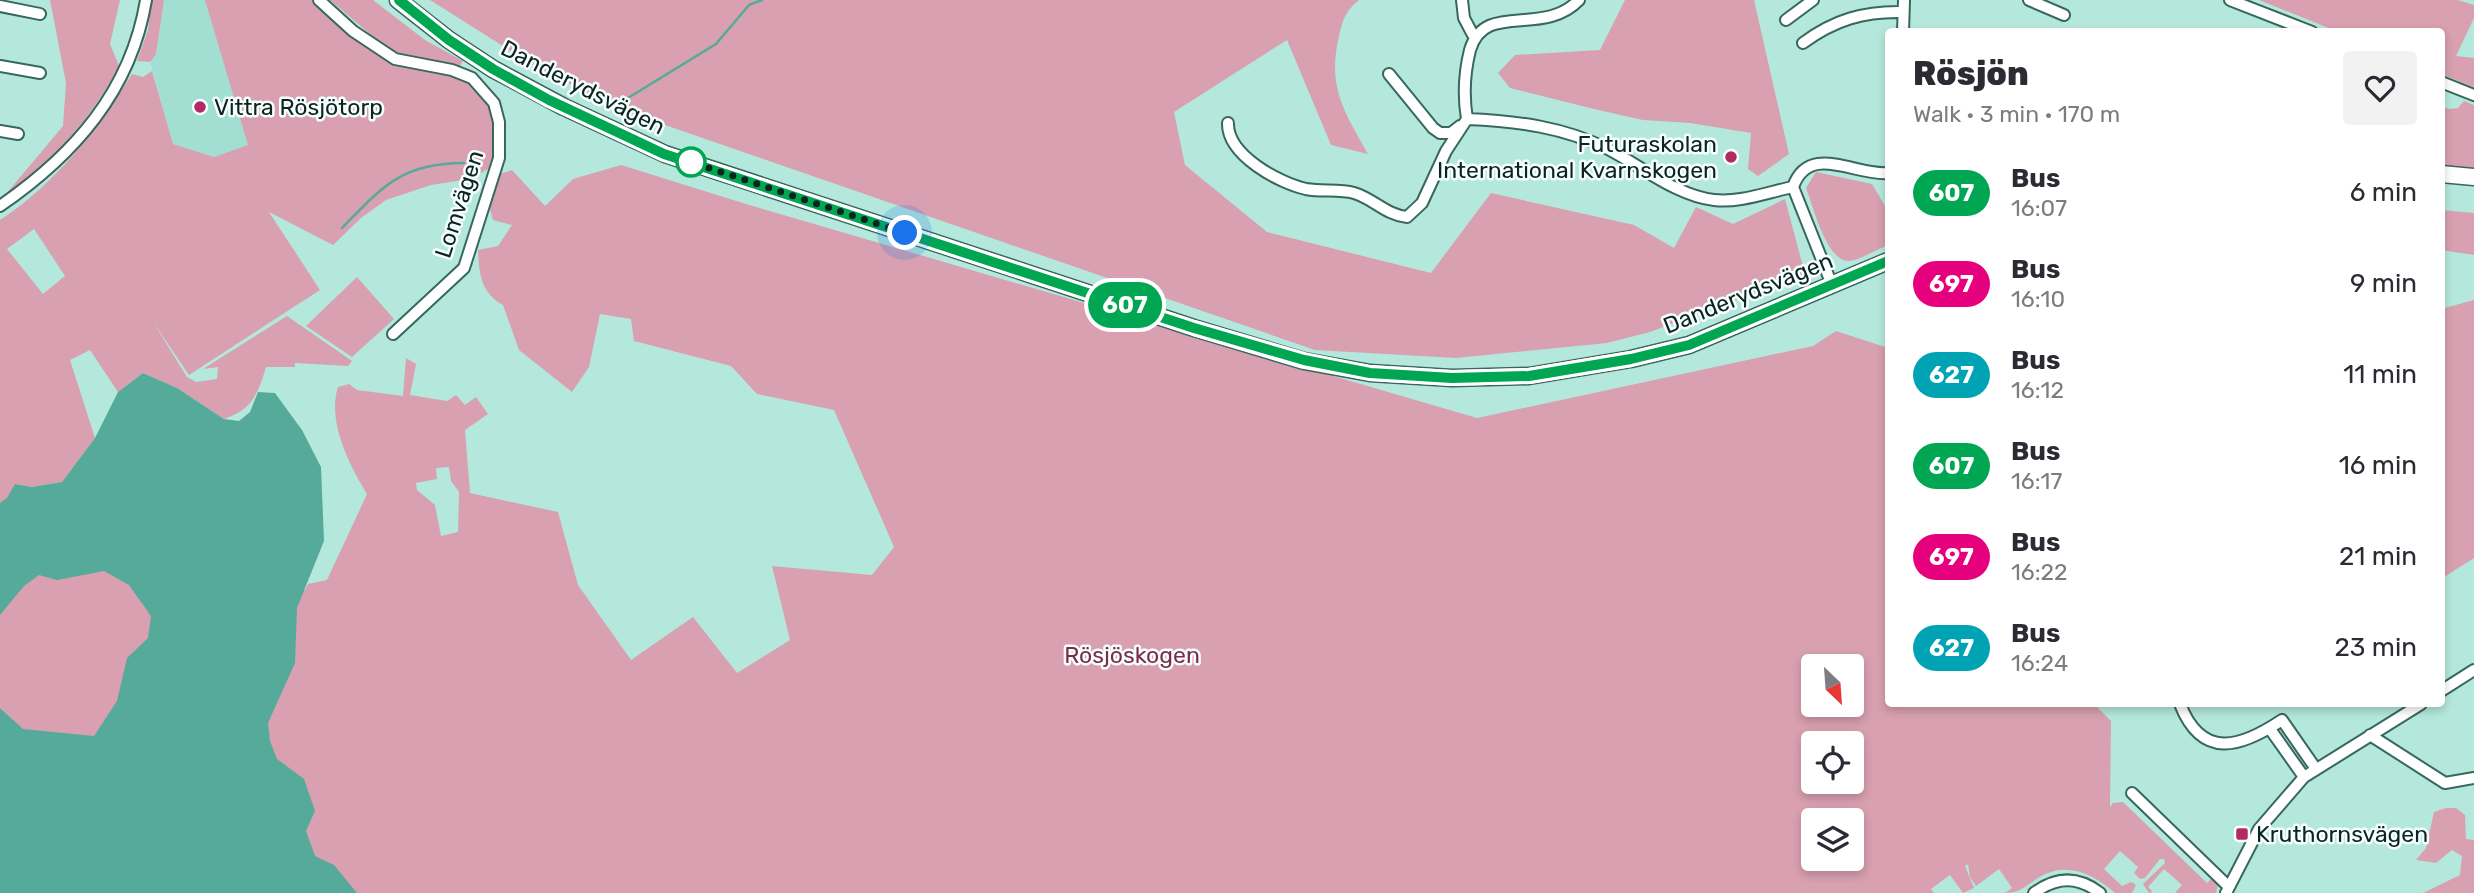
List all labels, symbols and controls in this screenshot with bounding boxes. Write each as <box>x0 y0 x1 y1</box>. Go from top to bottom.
street label: Danderydsvägen <box>496 34 670 140</box>
button: heart <box>2343 51 2417 125</box>
text: Rösjön <box>1913 54 2029 93</box>
place label: Vittra Rösjötorp <box>214 93 383 121</box>
marker: Vittra Rösjötorp <box>192 99 208 115</box>
text: Walk · 3 min · 170 m <box>1913 100 2120 128</box>
place label: Futuraskolan International Kvarnskogen <box>1437 130 1717 184</box>
street label: Lomvägen <box>428 147 490 261</box>
unlabelled marker <box>676 147 706 177</box>
marker: Futuraskolan International Kvarnskogen <box>1723 149 1739 165</box>
text: Bus <box>2011 163 2060 194</box>
text: 6 min <box>2350 177 2417 208</box>
text: 607 <box>1929 179 1974 207</box>
text: 16:07 <box>2011 194 2067 222</box>
your location <box>887 215 922 250</box>
street label: Danderydsvägen <box>1659 246 1837 340</box>
text: Bus <box>2011 254 2060 285</box>
text: 9 min <box>2350 268 2417 299</box>
text: 697 <box>1929 270 1974 298</box>
line badge: 607 <box>1085 282 1165 328</box>
text: 16:10 <box>2011 285 2065 313</box>
text: 607 <box>1102 291 1148 319</box>
text: Bus <box>2011 345 2060 376</box>
text: 11 min <box>2343 359 2417 390</box>
text: 627 <box>1929 361 1974 389</box>
text: 16:12 <box>2011 376 2064 404</box>
text: Bus <box>2011 436 2060 467</box>
text: 16 min <box>2339 450 2417 481</box>
text: 607 <box>1929 452 1974 480</box>
text: 16:17 <box>2011 467 2062 495</box>
text: Bus <box>2011 527 2060 558</box>
text: 21 min <box>2339 541 2417 572</box>
text: 697 <box>1929 543 1974 571</box>
text: 16:22 <box>2011 558 2068 586</box>
text: Bus <box>2011 618 2060 649</box>
text: 23 min <box>2335 632 2417 663</box>
text: 627 <box>1929 634 1974 662</box>
park label: Rösjöskogen <box>1064 641 1200 669</box>
text: 16:24 <box>2011 649 2068 677</box>
north arrow <box>1801 654 1864 718</box>
map controls <box>1801 654 1864 871</box>
button: locate <box>1801 731 1864 794</box>
button: layers <box>1801 808 1864 871</box>
place label: Kruthornsvägen <box>2256 820 2428 848</box>
marker: Kruthornsvägen <box>2234 826 2250 842</box>

